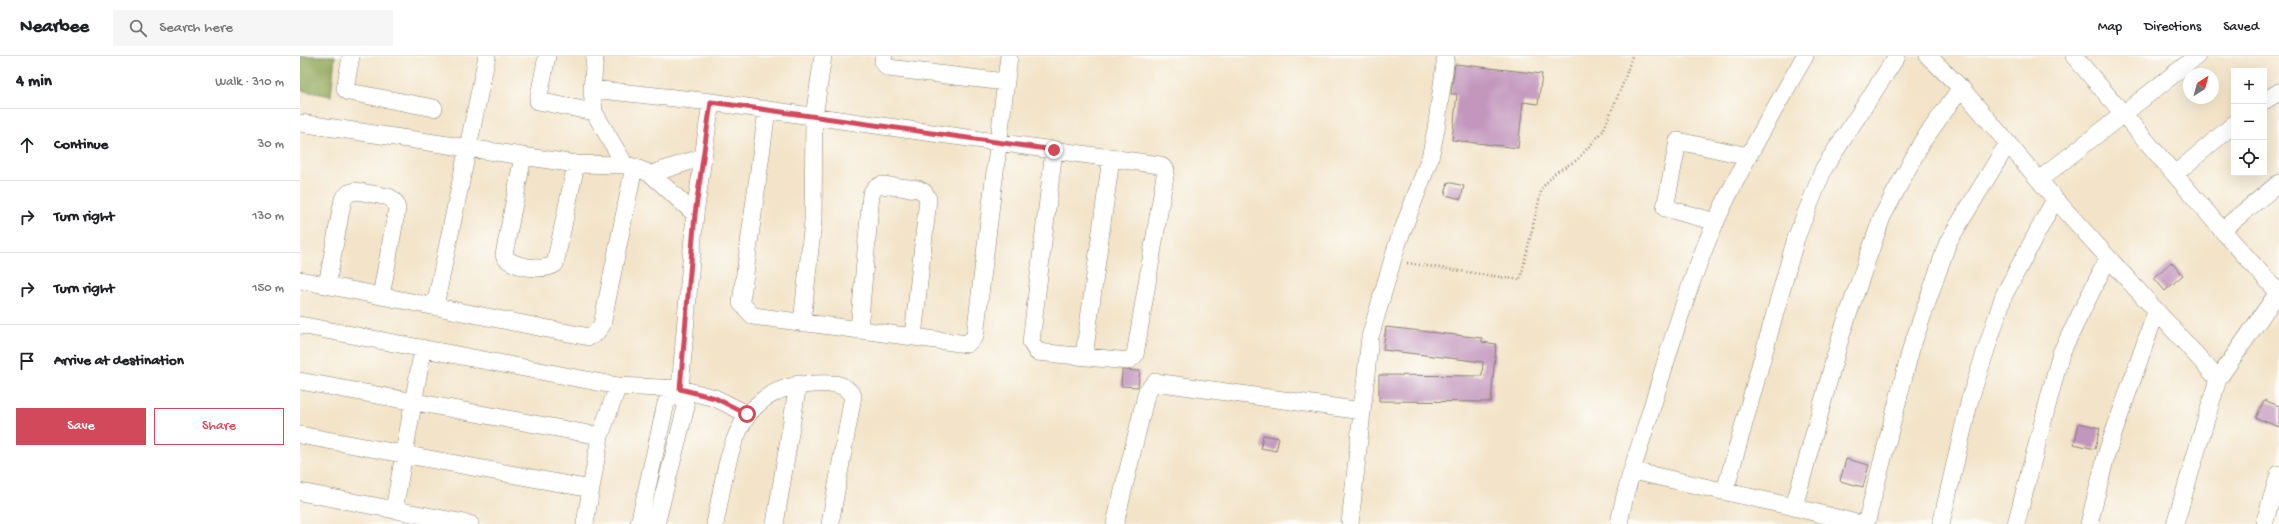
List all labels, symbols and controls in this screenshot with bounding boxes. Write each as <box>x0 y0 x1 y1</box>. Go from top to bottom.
search box <box>113 10 393 46</box>
text: Nearbee <box>20 16 89 39</box>
icon: search <box>127 17 149 39</box>
text: Search here <box>159 19 233 37</box>
text: Map <box>2098 19 2122 36</box>
text: Directions <box>2144 19 2201 36</box>
text: Saved <box>2223 19 2259 36</box>
north arrow <box>2183 68 2219 104</box>
map controls <box>2231 68 2267 176</box>
button: + <box>2231 68 2267 104</box>
text: 4 min <box>16 72 52 92</box>
text: Walk · 310 m <box>215 75 284 90</box>
button: − <box>2231 104 2267 140</box>
icon: ahead <box>16 134 38 156</box>
text: Continue <box>54 136 108 154</box>
text: 30 m <box>258 137 284 152</box>
button: locate <box>2231 140 2267 176</box>
route end <box>1045 141 1063 159</box>
icon: right <box>16 206 38 228</box>
text: Turn right <box>54 208 114 226</box>
text: 130 m <box>252 209 284 224</box>
icon: right <box>16 278 38 300</box>
text: Turn right <box>54 280 114 298</box>
text: 150 m <box>252 281 284 296</box>
icon: arrive <box>16 350 38 372</box>
text: Arrive at destination <box>54 352 184 370</box>
route start <box>738 405 756 423</box>
button: Save <box>16 408 146 445</box>
button: Share <box>154 408 284 445</box>

